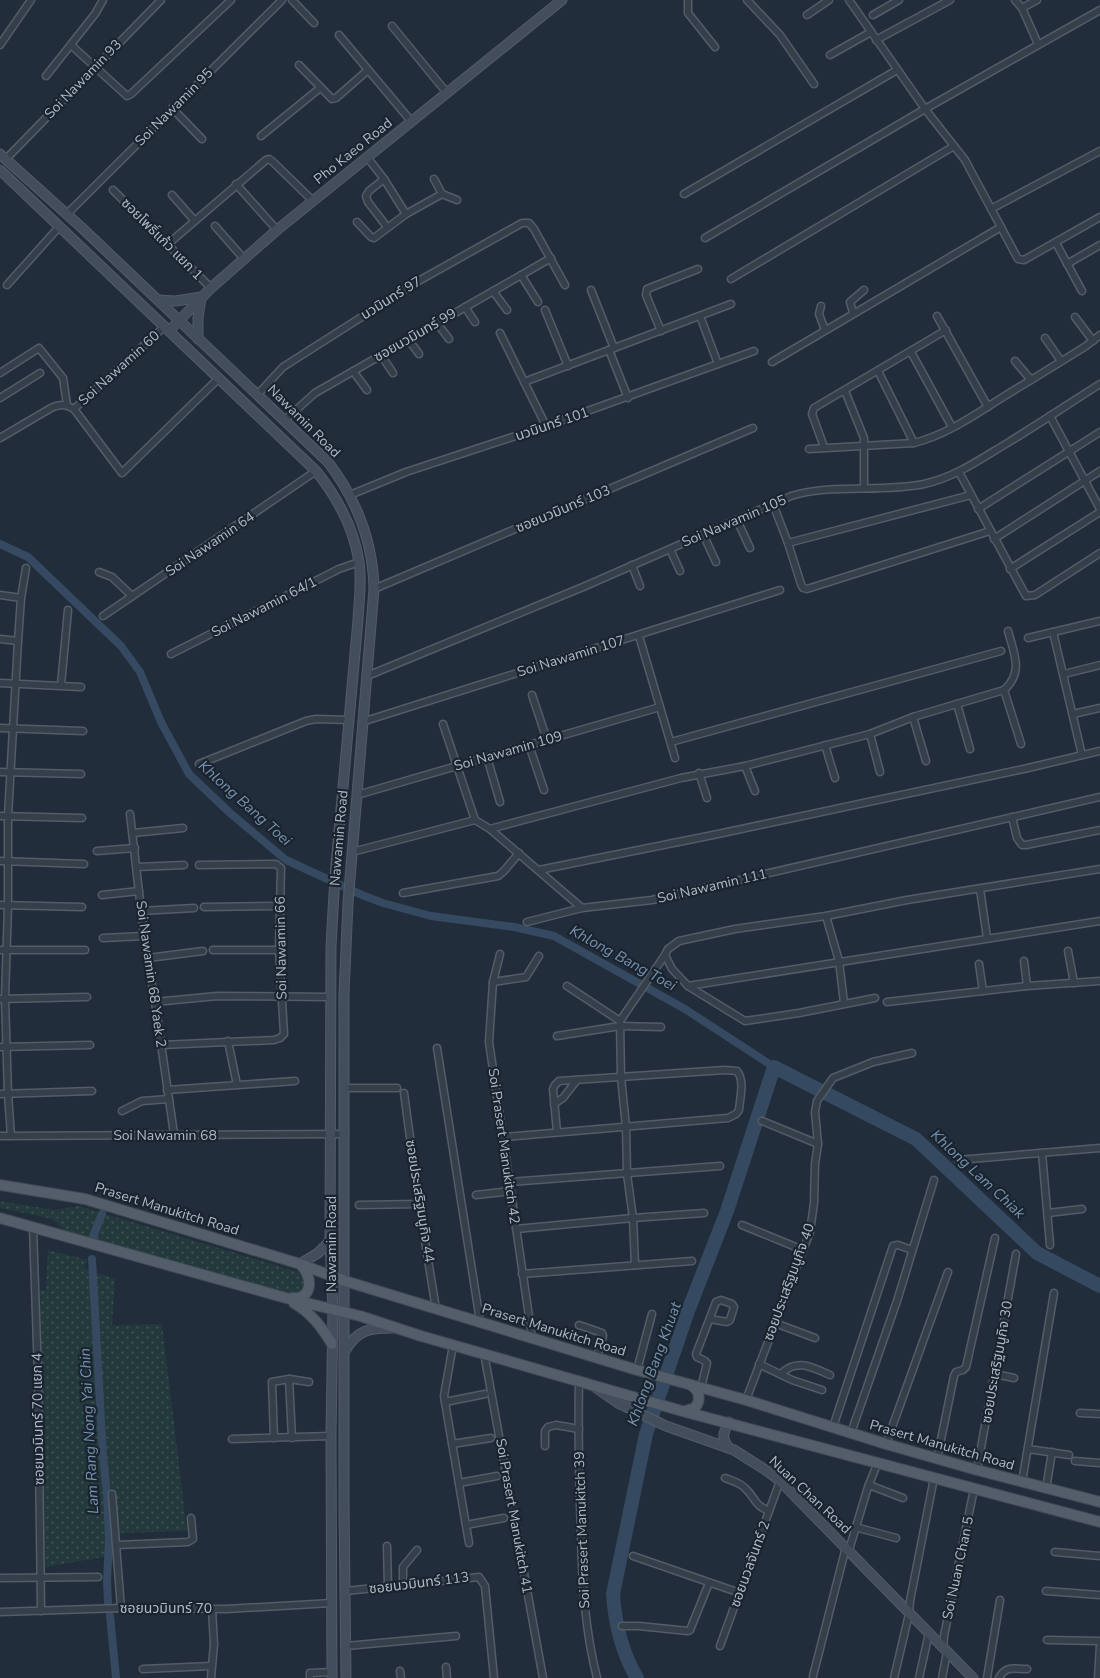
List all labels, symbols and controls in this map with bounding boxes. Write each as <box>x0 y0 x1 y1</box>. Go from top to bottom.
street label: Soi Nawamin 93 <box>40 35 126 123</box>
street label: Soi Nawamin 95 <box>131 64 217 150</box>
street label: Pho Kaeo Road <box>310 113 396 189</box>
street label: ซอยโพธิ์แก้ว แยก 1 <box>117 194 207 284</box>
street label: นวมินทร์ 97 <box>357 272 425 324</box>
street label: ซอยนวมินทร์ 99 <box>370 304 460 366</box>
street label: Soi Nawamin 60 <box>74 326 164 410</box>
street label: Nawamin Road <box>263 380 345 462</box>
street label: นวมินทร์ 101 <box>513 403 591 445</box>
street label: ซอยนวมินทร์ 103 <box>513 481 613 537</box>
street label: Soi Nawamin 105 <box>679 490 789 552</box>
street label: Soi Nawamin 64 <box>162 507 258 581</box>
street label: Soi Nawamin 64/1 <box>208 572 320 642</box>
street label: Soi Nawamin 107 <box>515 631 627 681</box>
street label: Soi Nawamin 109 <box>452 726 564 776</box>
water label: Khlong Bang Toei <box>194 756 296 850</box>
street label: Nawamin Road <box>325 789 353 887</box>
street label: Soi Nawamin 111 <box>655 864 769 908</box>
street label: Soi Nawamin 66 <box>271 896 291 1000</box>
street label: Soi Nawamin 68 Yaek 2 <box>131 899 171 1049</box>
water label: Khlong Bang Toei <box>566 920 680 996</box>
street label: Soi Prasert Manukitch 42 <box>484 1067 524 1225</box>
water label: Khlong Lam Chiak <box>927 1125 1030 1223</box>
street label: Soi Nawamin 68 <box>113 1126 217 1145</box>
street label: ซอยประเสริฐมนูกิจ 44 <box>401 1138 439 1264</box>
street label: Prasert Manukitch Road <box>92 1178 242 1240</box>
street label: Nawamin Road <box>322 1196 341 1292</box>
street label: ซอยประเสริฐมนูกิจ 40 <box>759 1220 819 1344</box>
street label: Prasert Manukitch Road <box>479 1299 629 1361</box>
water label: Khlong Bang Khuat <box>622 1299 686 1429</box>
street label: ซอยประเสริฐมนูกิจ 30 <box>977 1299 1017 1425</box>
water label: Lam Rang Nong Yai Chin <box>75 1347 103 1515</box>
street label: ซอยนวมินทร์ 70 แยก 4 <box>27 1353 49 1485</box>
street label: Prasert Manukitch Road <box>867 1415 1017 1475</box>
street label: Soi Prasert Manukitch 41 <box>491 1437 537 1595</box>
street label: Soi Prasert Manukitch 39 <box>570 1451 594 1609</box>
street label: Nuan Chan Road <box>765 1452 855 1538</box>
street label: Soi Nuan Chan 5 <box>938 1515 978 1621</box>
street label: ซอยนวลจันทร์ 2 <box>726 1518 774 1610</box>
street label: ซอยนวมินทร์ 113 <box>368 1567 470 1599</box>
street label: ซอยนวมินทร์ 70 <box>120 1599 212 1618</box>

